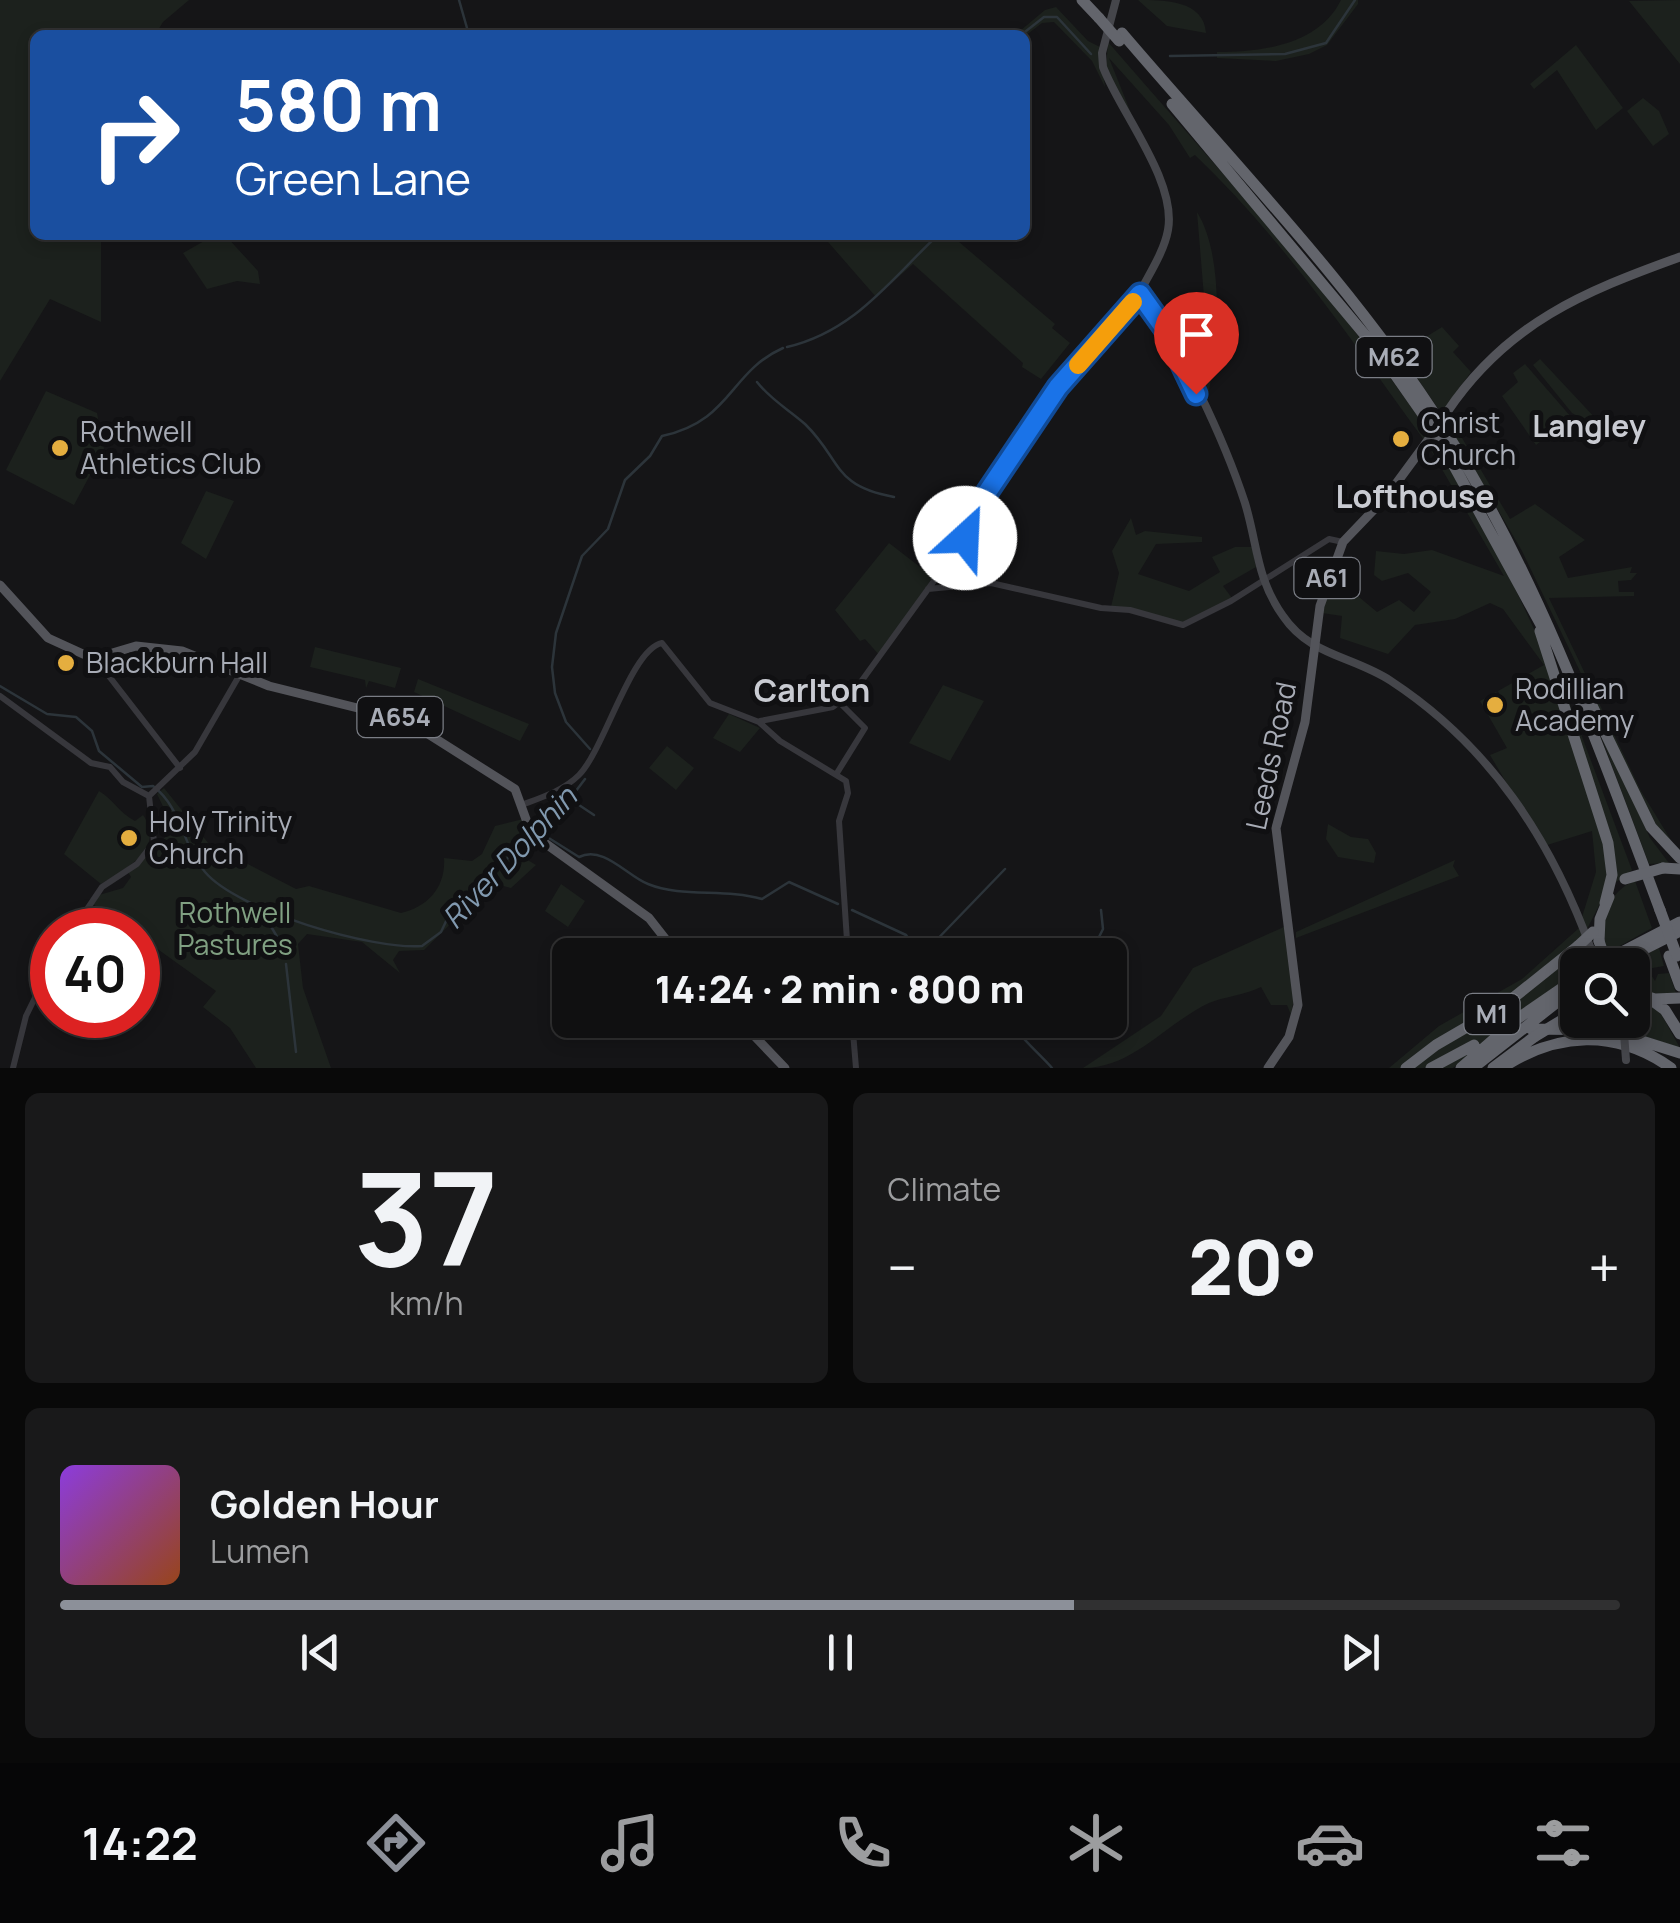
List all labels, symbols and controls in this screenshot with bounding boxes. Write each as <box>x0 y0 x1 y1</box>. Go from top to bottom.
text: 580 m <box>235 56 442 152</box>
icon: right <box>70 70 200 200</box>
text: Green Lane <box>235 147 471 209</box>
pin <box>1154 292 1239 395</box>
icon: arrive <box>1169 307 1224 362</box>
road number: M62 <box>1356 337 1432 377</box>
place label: Christ Church <box>1421 403 1516 473</box>
district label: Langley <box>1532 405 1646 446</box>
place label: Rothwell Athletics Club <box>80 412 261 482</box>
marker: Christ Church <box>1390 428 1412 450</box>
marker: Rothwell Athletics Club <box>49 437 71 459</box>
district label: Lofthouse <box>1335 474 1495 518</box>
position arrow <box>913 486 1017 590</box>
road number: A61 <box>1294 558 1360 598</box>
place label: Blackburn Hall <box>86 643 268 681</box>
marker: Blackburn Hall <box>55 652 77 674</box>
district label: Carlton <box>754 668 870 712</box>
place label: Rodillian Academy <box>1515 669 1634 739</box>
street label: Leeds Road <box>1236 678 1304 833</box>
marker: Rodillian Academy <box>1484 694 1506 716</box>
road number: A654 <box>358 697 442 737</box>
water label: River Dolphin <box>432 776 586 937</box>
place label: Holy Trinity Church <box>149 802 293 872</box>
marker: Holy Trinity Church <box>118 827 140 849</box>
park label: Rothwell Pastures <box>177 893 293 963</box>
speed limit sign: 40 <box>30 908 160 1038</box>
map controls <box>1560 948 1650 1038</box>
button: search <box>1560 948 1650 1038</box>
text: 14:24 · 2 min · 800 m <box>655 962 1024 1014</box>
road number: M1 <box>1464 994 1520 1034</box>
text: 37 <box>354 1127 499 1305</box>
text: Climate <box>888 1167 1001 1211</box>
text: 20° <box>1188 1215 1318 1318</box>
text: − <box>888 1229 917 1305</box>
text: + <box>1588 1229 1620 1305</box>
text: km/h <box>389 1281 463 1325</box>
text: Golden Hour <box>210 1477 439 1529</box>
text: Lumen <box>210 1529 310 1573</box>
icon: previous <box>293 1625 348 1680</box>
icon: pause <box>813 1625 868 1680</box>
icon: next <box>1333 1625 1388 1680</box>
icon: directions <box>361 1808 431 1878</box>
icon: music <box>595 1808 665 1878</box>
icon: phone <box>828 1808 898 1878</box>
icon: climate <box>1061 1808 1131 1878</box>
icon: car <box>1295 1808 1365 1878</box>
icon: filters <box>1528 1808 1598 1878</box>
text: 14:22 <box>82 1812 198 1874</box>

